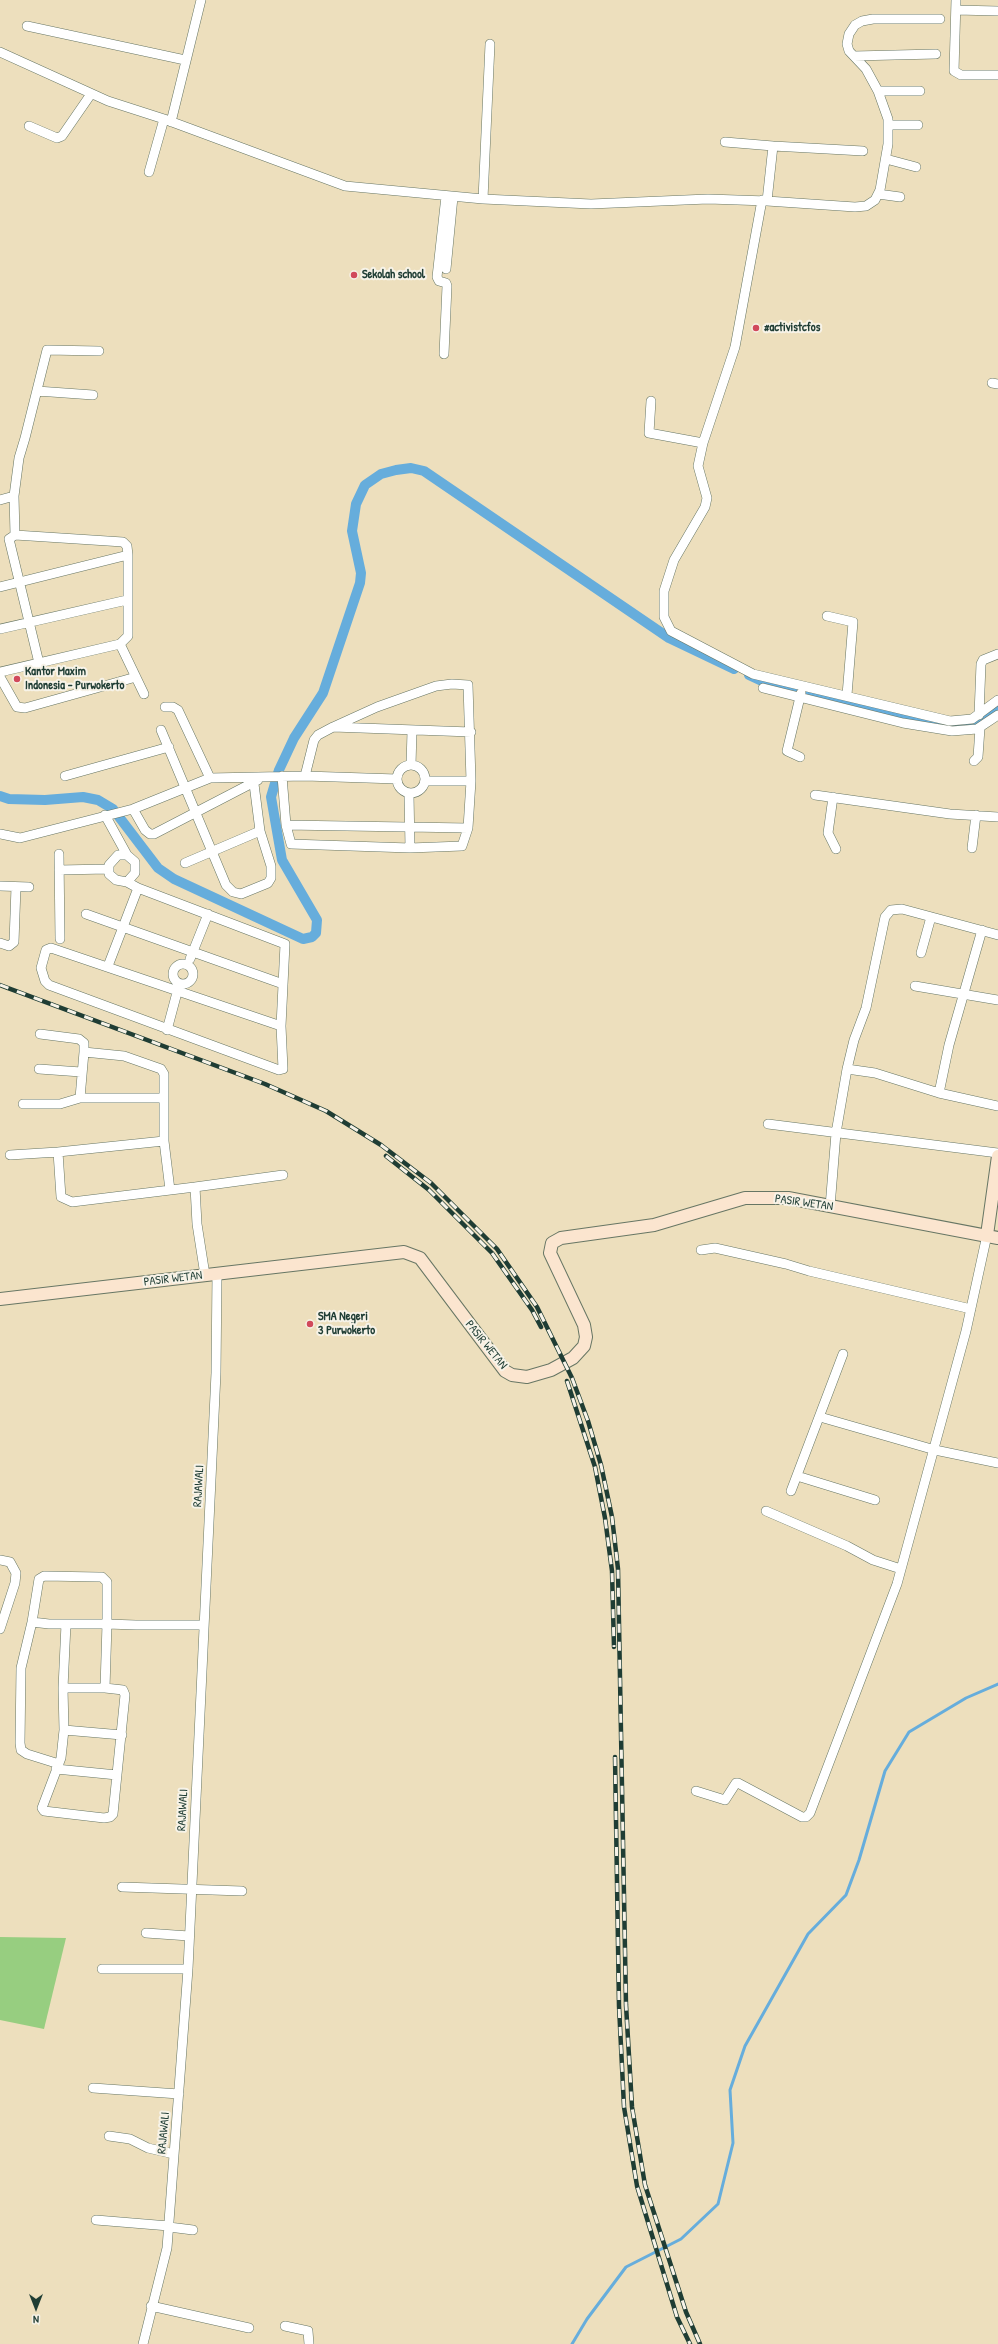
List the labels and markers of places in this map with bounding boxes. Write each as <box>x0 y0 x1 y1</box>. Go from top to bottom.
place label: Sekolah school <box>362 268 425 282</box>
marker: Sekolah school <box>349 270 359 280</box>
place label: #activistcfos <box>764 321 820 335</box>
marker: #activistcfos <box>751 323 761 333</box>
place label: Kantor Maxim Indonesia - Purwokerto <box>25 665 124 693</box>
marker: Kantor Maxim Indonesia - Purwokerto <box>12 674 22 684</box>
place label: SMA Negeri 3 Purwokerto <box>318 1310 375 1338</box>
marker: SMA Negeri 3 Purwokerto <box>305 1319 315 1329</box>

